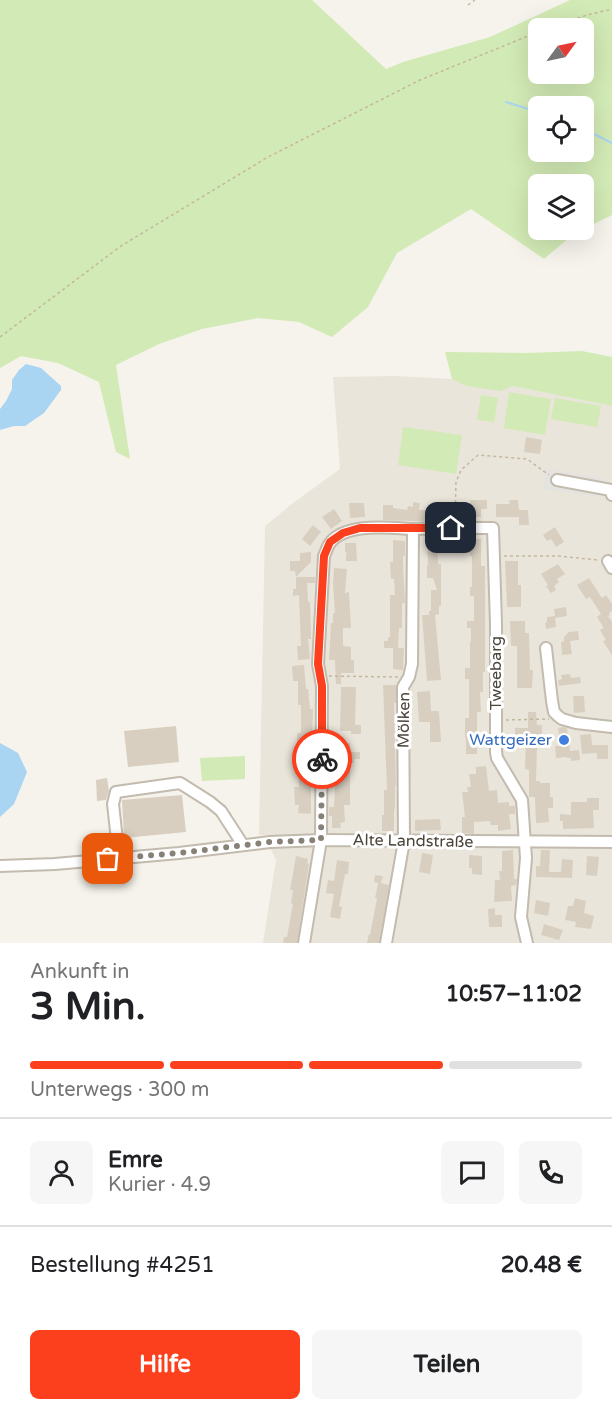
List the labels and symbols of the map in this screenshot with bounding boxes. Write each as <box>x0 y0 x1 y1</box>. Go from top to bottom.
north arrow <box>528 18 594 84</box>
pin <box>425 502 476 553</box>
street label: Tweebarg <box>486 636 506 710</box>
street label: Mölken <box>394 692 414 748</box>
courier <box>292 729 352 789</box>
place label: Wattgeizer <box>469 730 553 750</box>
marker: Wattgeizer <box>557 733 571 747</box>
street label: Alte Landstraße <box>352 830 474 852</box>
pin <box>82 833 133 884</box>

